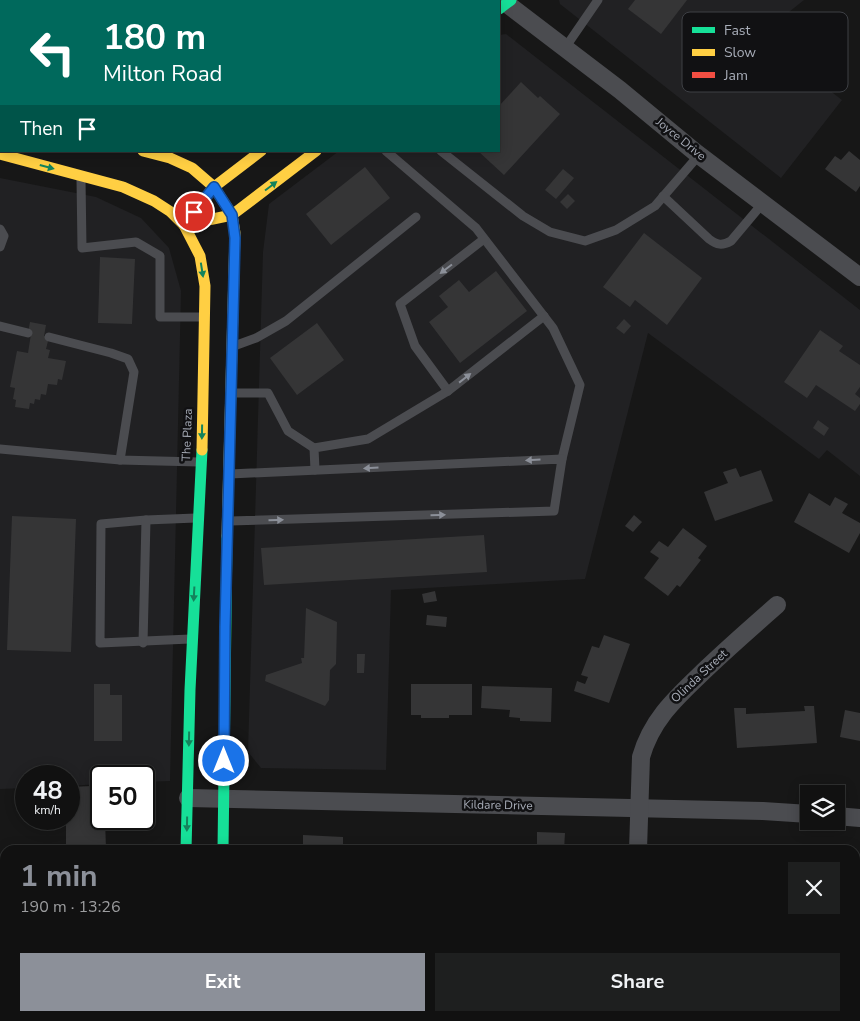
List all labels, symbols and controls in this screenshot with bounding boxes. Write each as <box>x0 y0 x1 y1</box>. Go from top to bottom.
legend <box>682 12 848 92</box>
text: 180 m <box>103 14 206 61</box>
icon: left <box>20 20 85 85</box>
text: Fast <box>724 21 750 40</box>
text: Slow <box>724 43 756 62</box>
text: Milton Road <box>103 59 222 89</box>
text: Jam <box>723 66 748 85</box>
street label: Joyce Drive <box>652 113 709 164</box>
icon: arrive <box>73 115 101 143</box>
text: Then <box>20 116 63 142</box>
one-way arrow <box>40 163 55 171</box>
one-way arrow <box>264 181 278 191</box>
pin <box>173 191 215 233</box>
icon: arrive <box>180 198 208 226</box>
one-way arrow <box>199 262 207 278</box>
one-way arrow <box>440 263 453 274</box>
one-way arrow <box>458 372 471 383</box>
street label: The Plaza <box>178 408 196 462</box>
one-way arrow <box>198 424 206 440</box>
one-way arrow <box>525 456 541 464</box>
one-way arrow <box>363 464 379 472</box>
one-way arrow <box>431 511 447 519</box>
one-way arrow <box>268 515 284 523</box>
one-way arrow <box>190 587 198 603</box>
street label: Olinda Street <box>667 645 731 706</box>
one-way arrow <box>185 731 193 747</box>
position arrow <box>197 734 249 786</box>
speed limit sign: 50 <box>90 765 155 830</box>
text: 48 <box>32 774 63 808</box>
map controls <box>800 785 845 830</box>
button: layers <box>800 785 845 830</box>
street label: Kildare Drive <box>463 796 533 814</box>
text: km/h <box>34 802 61 818</box>
one-way arrow <box>183 816 191 832</box>
text: 1 min <box>20 856 98 897</box>
button: close <box>788 862 840 914</box>
text: 190 m · 13:26 <box>20 896 121 918</box>
button: Exit <box>20 953 425 1011</box>
button: Share <box>435 953 840 1011</box>

